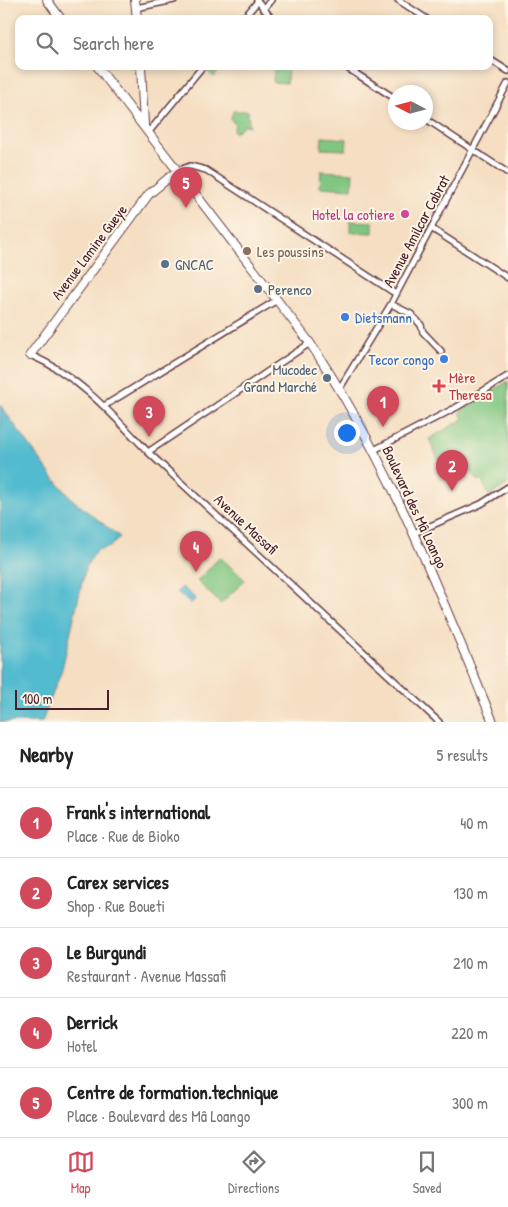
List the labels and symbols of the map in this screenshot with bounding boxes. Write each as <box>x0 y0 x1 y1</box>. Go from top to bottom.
north arrow <box>388 85 433 130</box>
pin: 5 <box>170 167 202 208</box>
street label: Avenue Amilcar Cabrat <box>378 170 455 291</box>
street label: Avenue Lamine Gueye <box>46 200 132 304</box>
place label: Hotel la cotiere <box>312 204 395 225</box>
marker: Hotel la cotiere <box>399 208 411 220</box>
place label: Les poussins <box>257 241 324 262</box>
marker: Les poussins <box>241 245 253 257</box>
place label: GNCAC <box>175 254 214 275</box>
marker: GNCAC <box>159 258 171 270</box>
place label: Perenco <box>268 279 312 300</box>
marker: Perenco <box>252 283 264 295</box>
place label: Dietsmann <box>355 307 412 328</box>
marker: Dietsmann <box>339 311 351 323</box>
place label: Tecor congo <box>369 349 434 370</box>
marker: Tecor congo <box>438 353 450 365</box>
place label: Mucodec Grand Marché <box>243 359 317 397</box>
place label: Mère Theresa <box>449 367 492 405</box>
marker: Mucodec Grand Marché <box>321 372 333 384</box>
marker: Mère Theresa <box>433 380 445 392</box>
pin: 1 <box>367 386 399 427</box>
pin: 3 <box>133 396 165 437</box>
your location <box>334 420 360 446</box>
street label: Boulevard des Mâ Loango <box>377 442 453 572</box>
pin: 2 <box>436 450 468 491</box>
street label: Avenue Massafi <box>210 489 282 559</box>
pin: 4 <box>180 531 212 572</box>
scale bar <box>15 687 109 710</box>

